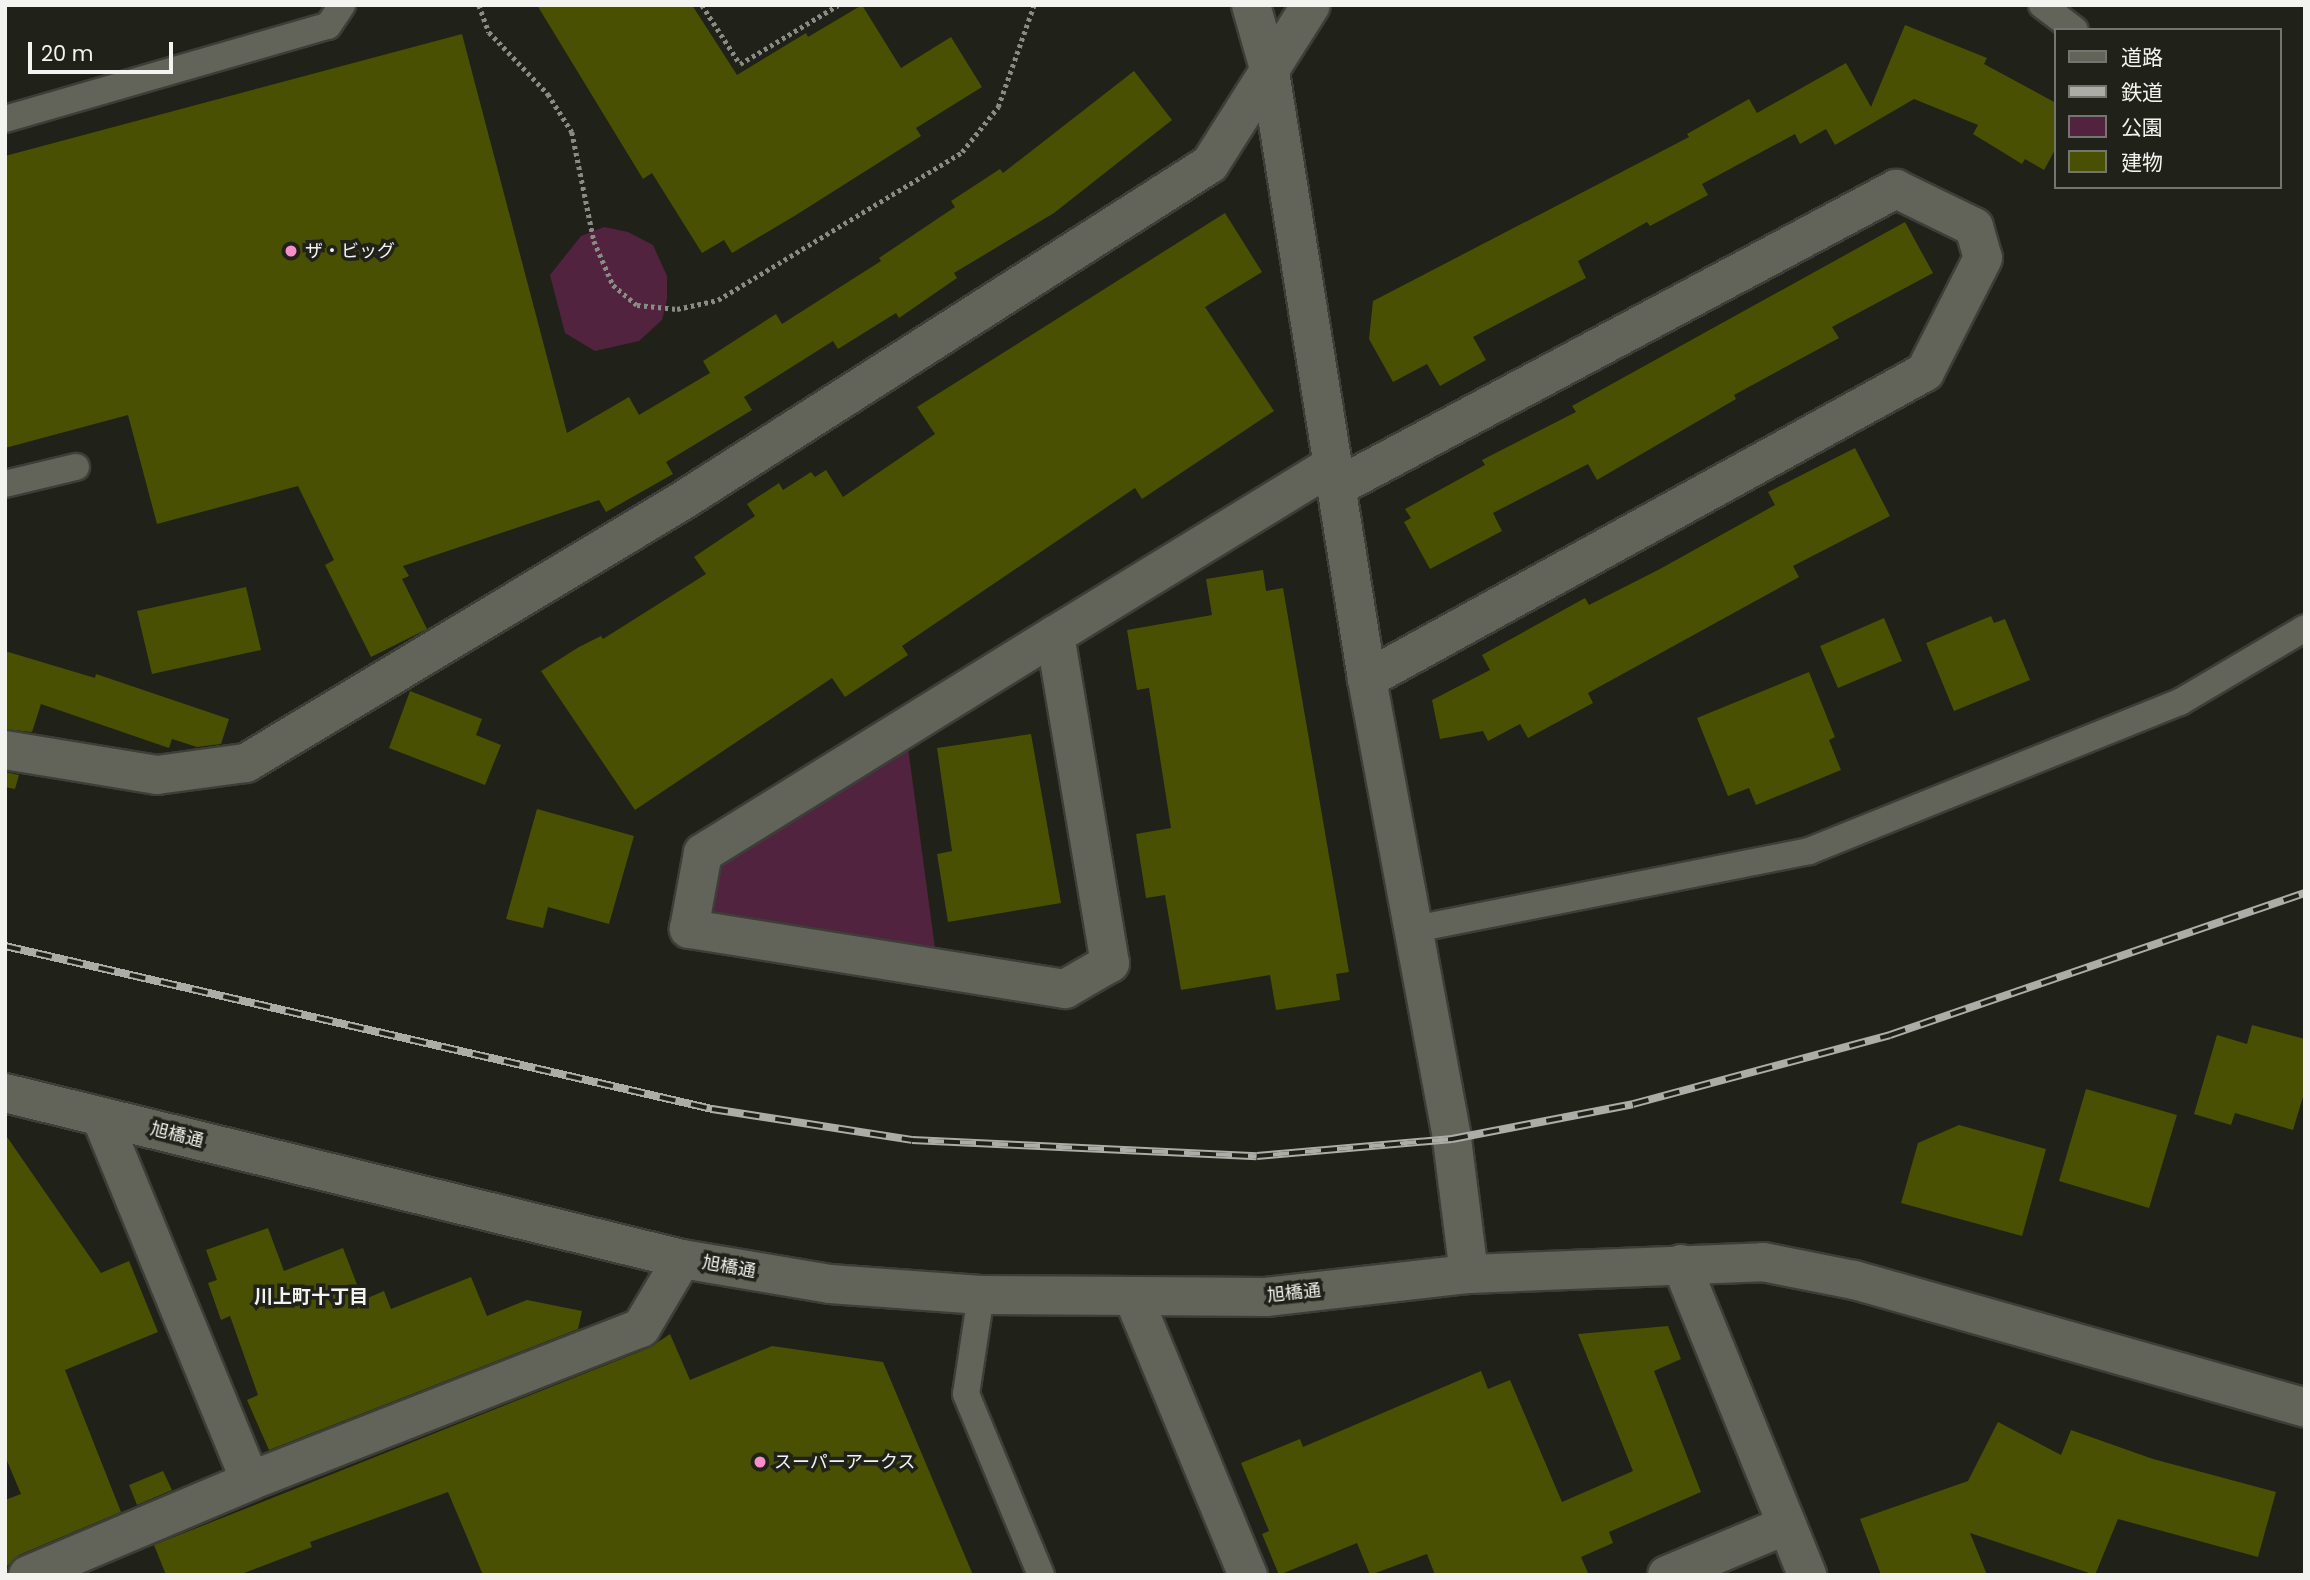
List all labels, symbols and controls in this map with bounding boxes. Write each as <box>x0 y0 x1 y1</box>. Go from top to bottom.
scale bar <box>32 28 177 72</box>
legend <box>2054 28 2282 189</box>
text: 20 m <box>41 39 94 68</box>
text: 道路 <box>2121 43 2163 72</box>
text: 鉄道 <box>2121 78 2163 107</box>
text: 公園 <box>2121 113 2163 142</box>
text: 建物 <box>2121 148 2163 177</box>
place label: ザ・ビッグ <box>305 240 395 262</box>
marker: ザ・ビッグ <box>283 243 299 259</box>
street label: 旭橋通 <box>148 1118 206 1152</box>
street label: 旭橋通 <box>701 1252 757 1282</box>
street label: 旭橋通 <box>1266 1279 1322 1307</box>
district label: 川上町十丁目 <box>254 1286 368 1308</box>
place label: スーパーアークス <box>774 1451 917 1473</box>
marker: スーパーアークス <box>752 1454 768 1470</box>

